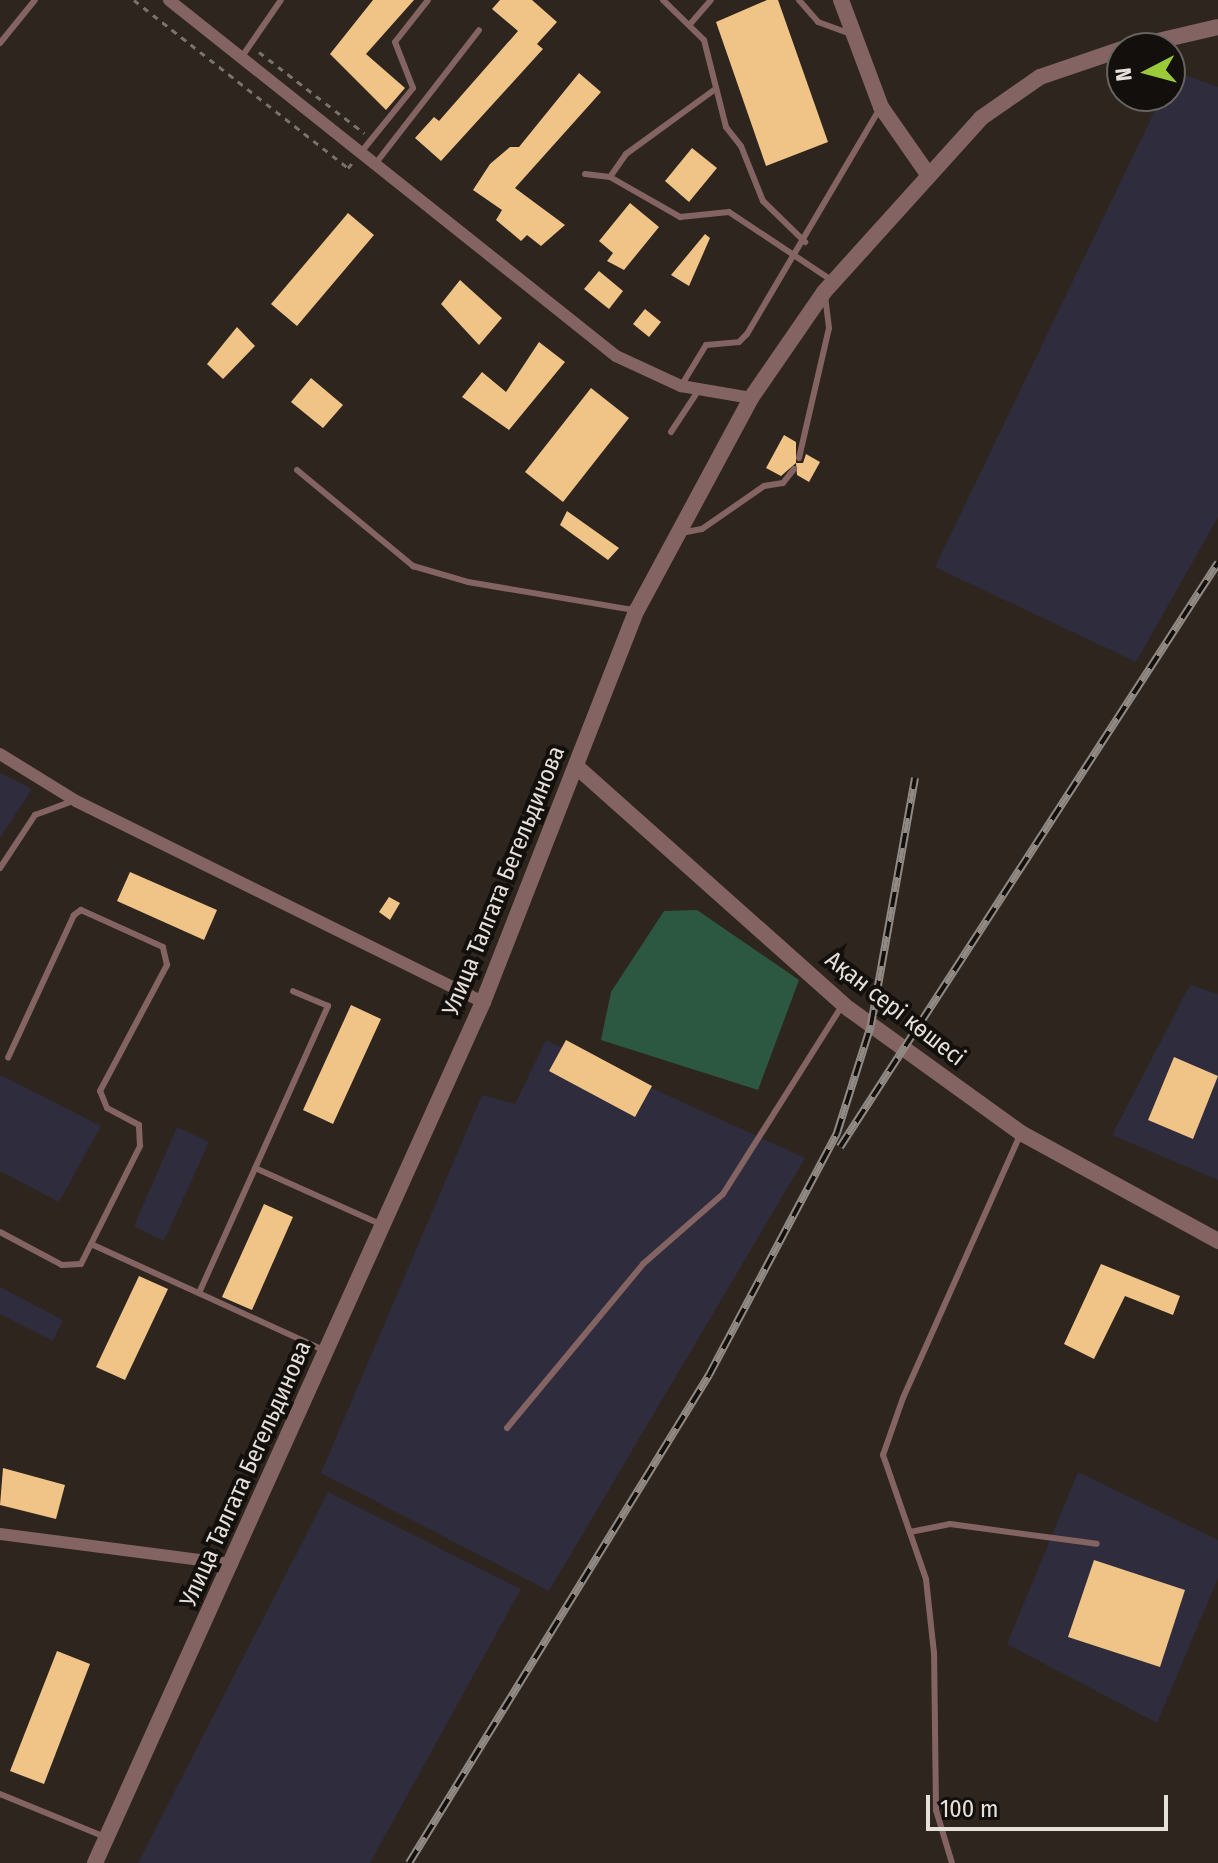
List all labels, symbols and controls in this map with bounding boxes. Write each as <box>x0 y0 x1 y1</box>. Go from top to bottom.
north arrow <box>1106 32 1186 112</box>
text: N <box>1110 66 1138 82</box>
street label: Улица Талгата Бегельдинова <box>437 742 571 1020</box>
street label: Ақан сері көшесі <box>819 946 971 1072</box>
street label: Улица Талгата Бегельдинова <box>174 1337 318 1611</box>
scale bar <box>930 1779 1172 1829</box>
text: 100 m <box>940 1795 998 1823</box>

